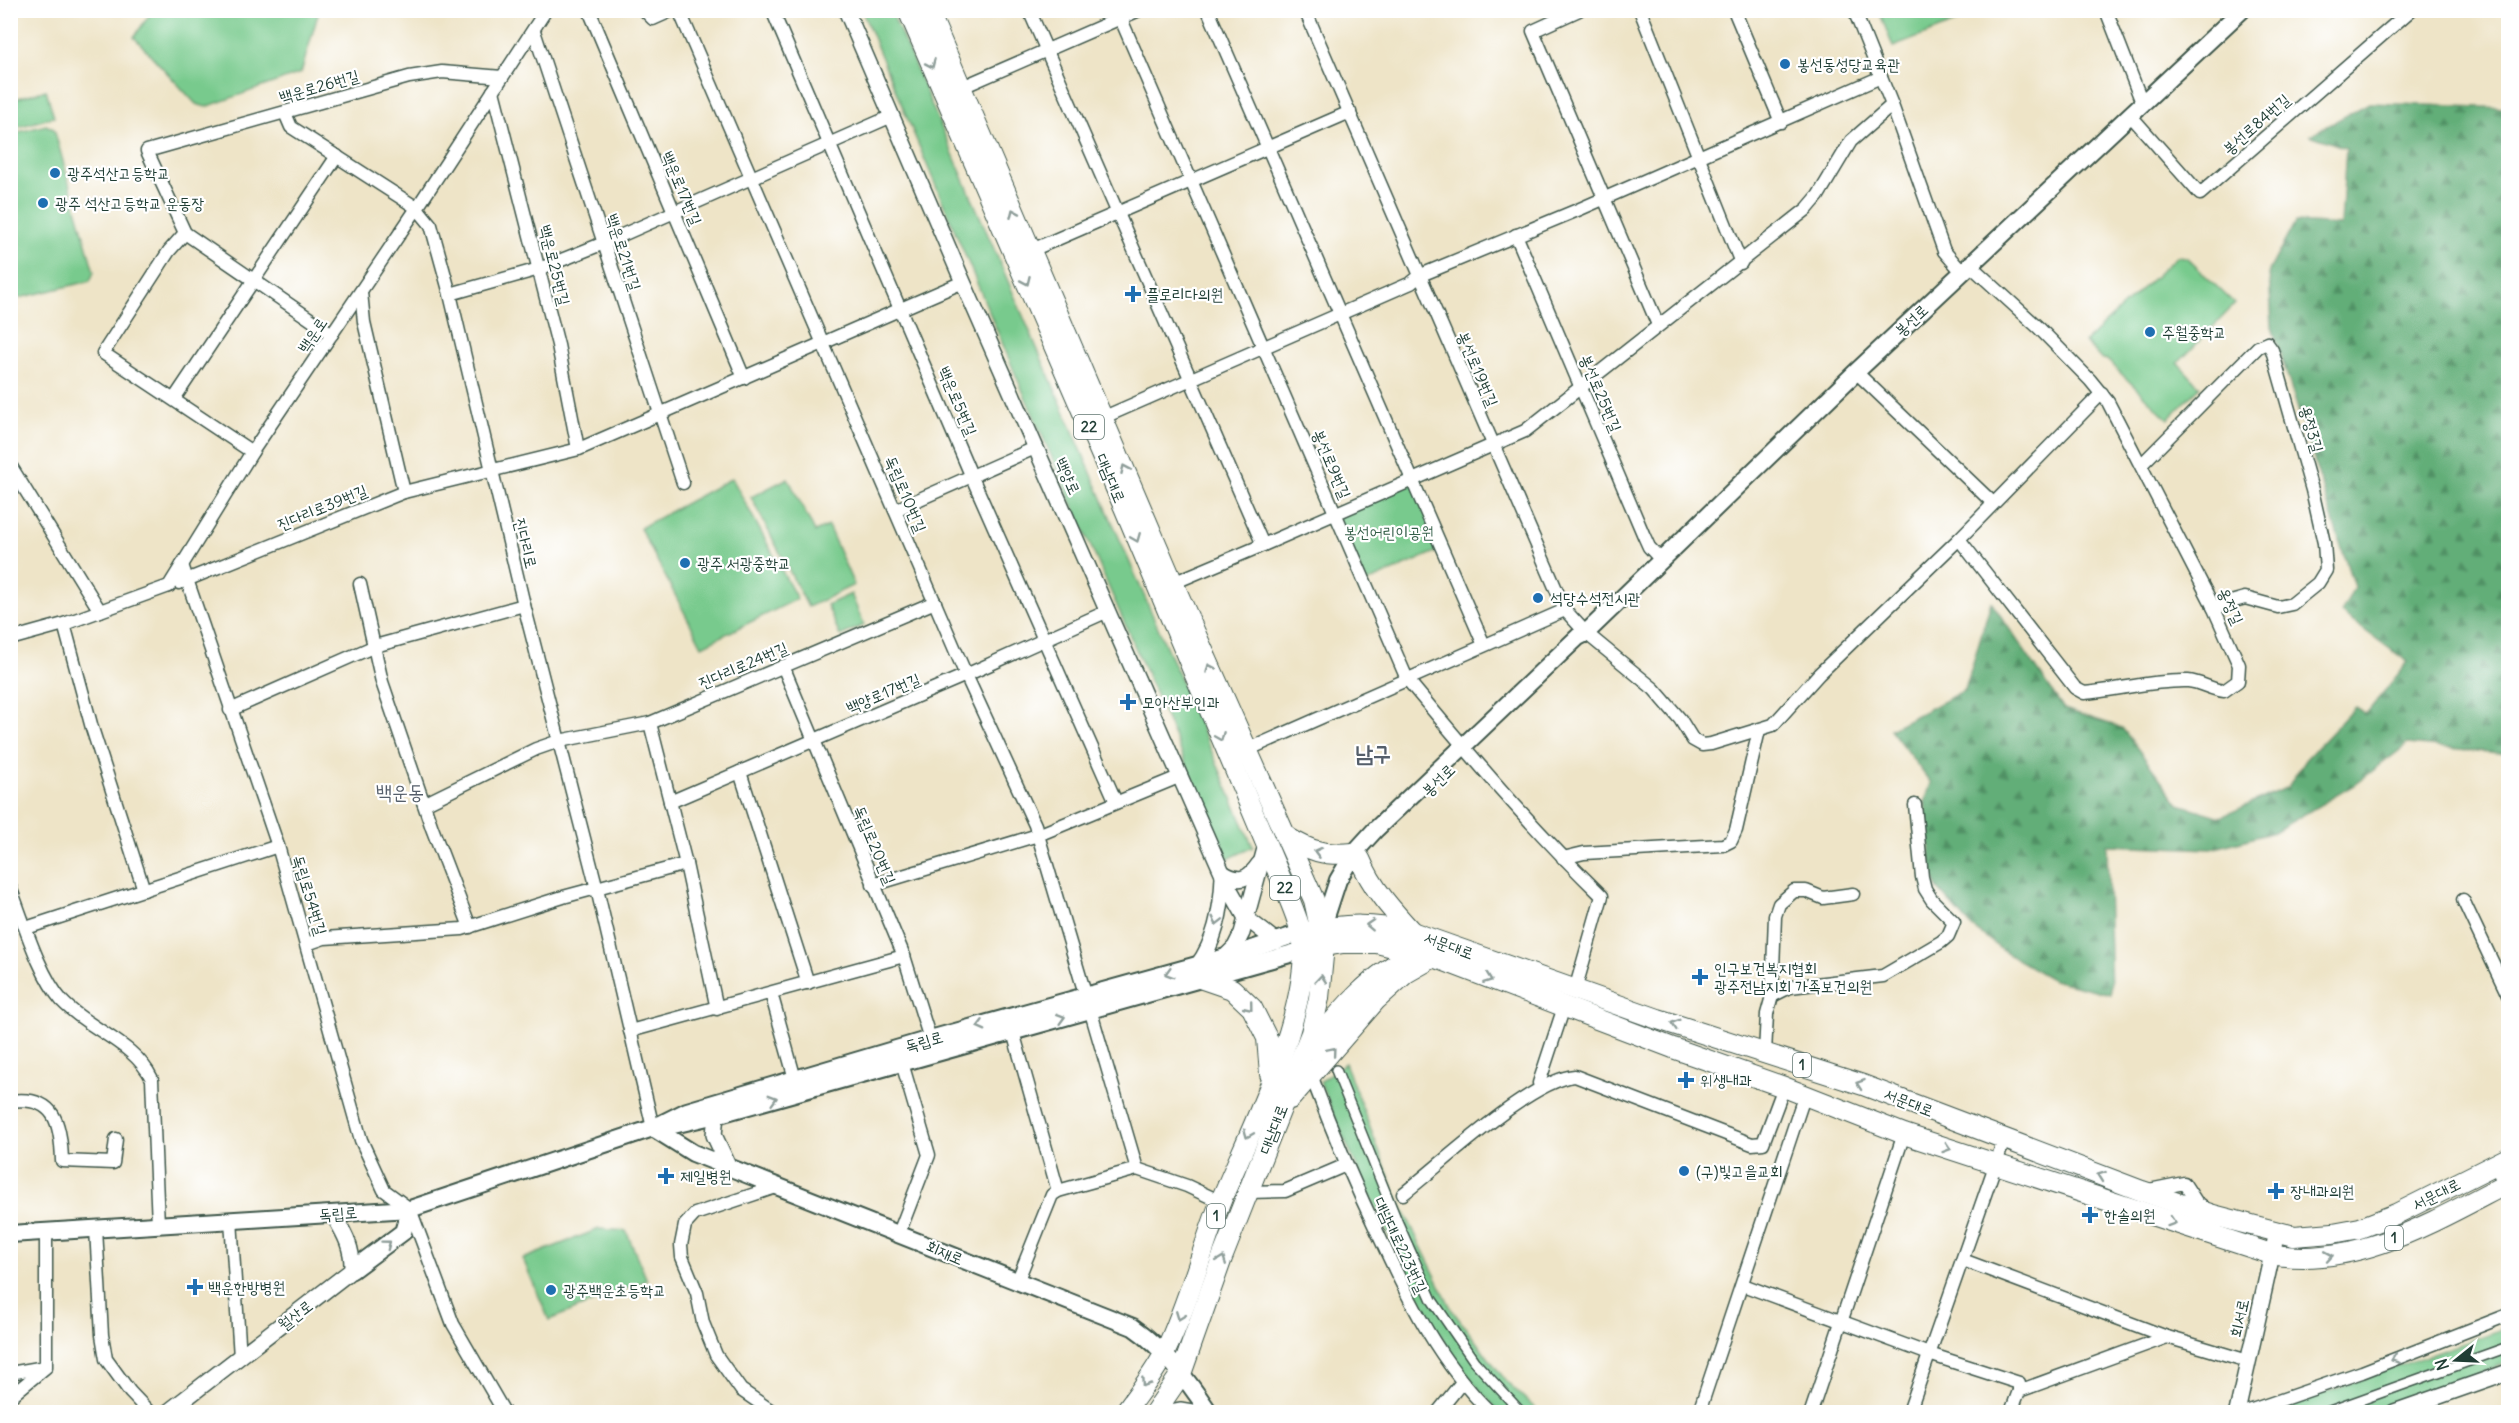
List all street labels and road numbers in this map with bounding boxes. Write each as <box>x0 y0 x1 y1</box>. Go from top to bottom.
street label: 백운로26번길 <box>277 65 361 107</box>
street label: 봉선로84번길 <box>2218 89 2294 159</box>
street label: 백운로17번길 <box>657 148 707 228</box>
street label: 백운로21번길 <box>602 211 646 293</box>
street label: 백운로25번길 <box>535 223 575 307</box>
street label: 봉선로 <box>1890 300 1932 340</box>
street label: 백운로 <box>293 313 331 357</box>
street label: 봉선로19번길 <box>1453 328 1503 410</box>
street label: 봉선로25번길 <box>1576 351 1626 435</box>
street label: 백운로5번길 <box>934 363 982 439</box>
street label: 용정3길 <box>2296 403 2328 455</box>
road number: 22 <box>1074 415 1104 439</box>
street label: 봉선로9번길 <box>1308 426 1356 502</box>
street label: 대남대로 <box>1092 450 1130 506</box>
street label: 독립로10번길 <box>881 453 931 535</box>
street label: 백양로 <box>1051 454 1085 498</box>
street label: 진다리로39번길 <box>274 480 370 534</box>
street label: 진다리로 <box>510 516 542 570</box>
street label: 옹정길 <box>2214 584 2248 628</box>
street label: 진다리로24번길 <box>695 637 791 693</box>
street label: 백양로17번길 <box>843 668 923 718</box>
street label: 봉선로 <box>1417 759 1459 801</box>
street label: 독립로20번길 <box>849 803 901 888</box>
street label: 독립로54번길 <box>288 852 332 938</box>
road number: 22 <box>1270 876 1300 900</box>
street label: 서문대로 <box>1421 927 1477 963</box>
street label: 독립로 <box>903 1026 945 1056</box>
road number: 1 <box>1793 1053 1811 1077</box>
street label: 서문대로 <box>1881 1083 1937 1121</box>
street label: 대남대로 <box>1254 1101 1292 1157</box>
street label: 서문대로 <box>2409 1173 2463 1215</box>
street label: 대남대로223번길 <box>1370 1194 1432 1296</box>
street label: 독립로 <box>318 1202 358 1224</box>
road number: 1 <box>1207 1204 1225 1228</box>
road number: 1 <box>2385 1226 2403 1250</box>
street label: 회재로 <box>923 1235 967 1269</box>
street label: 월산로 <box>274 1295 316 1335</box>
street label: 회서로 <box>2225 1297 2253 1339</box>

